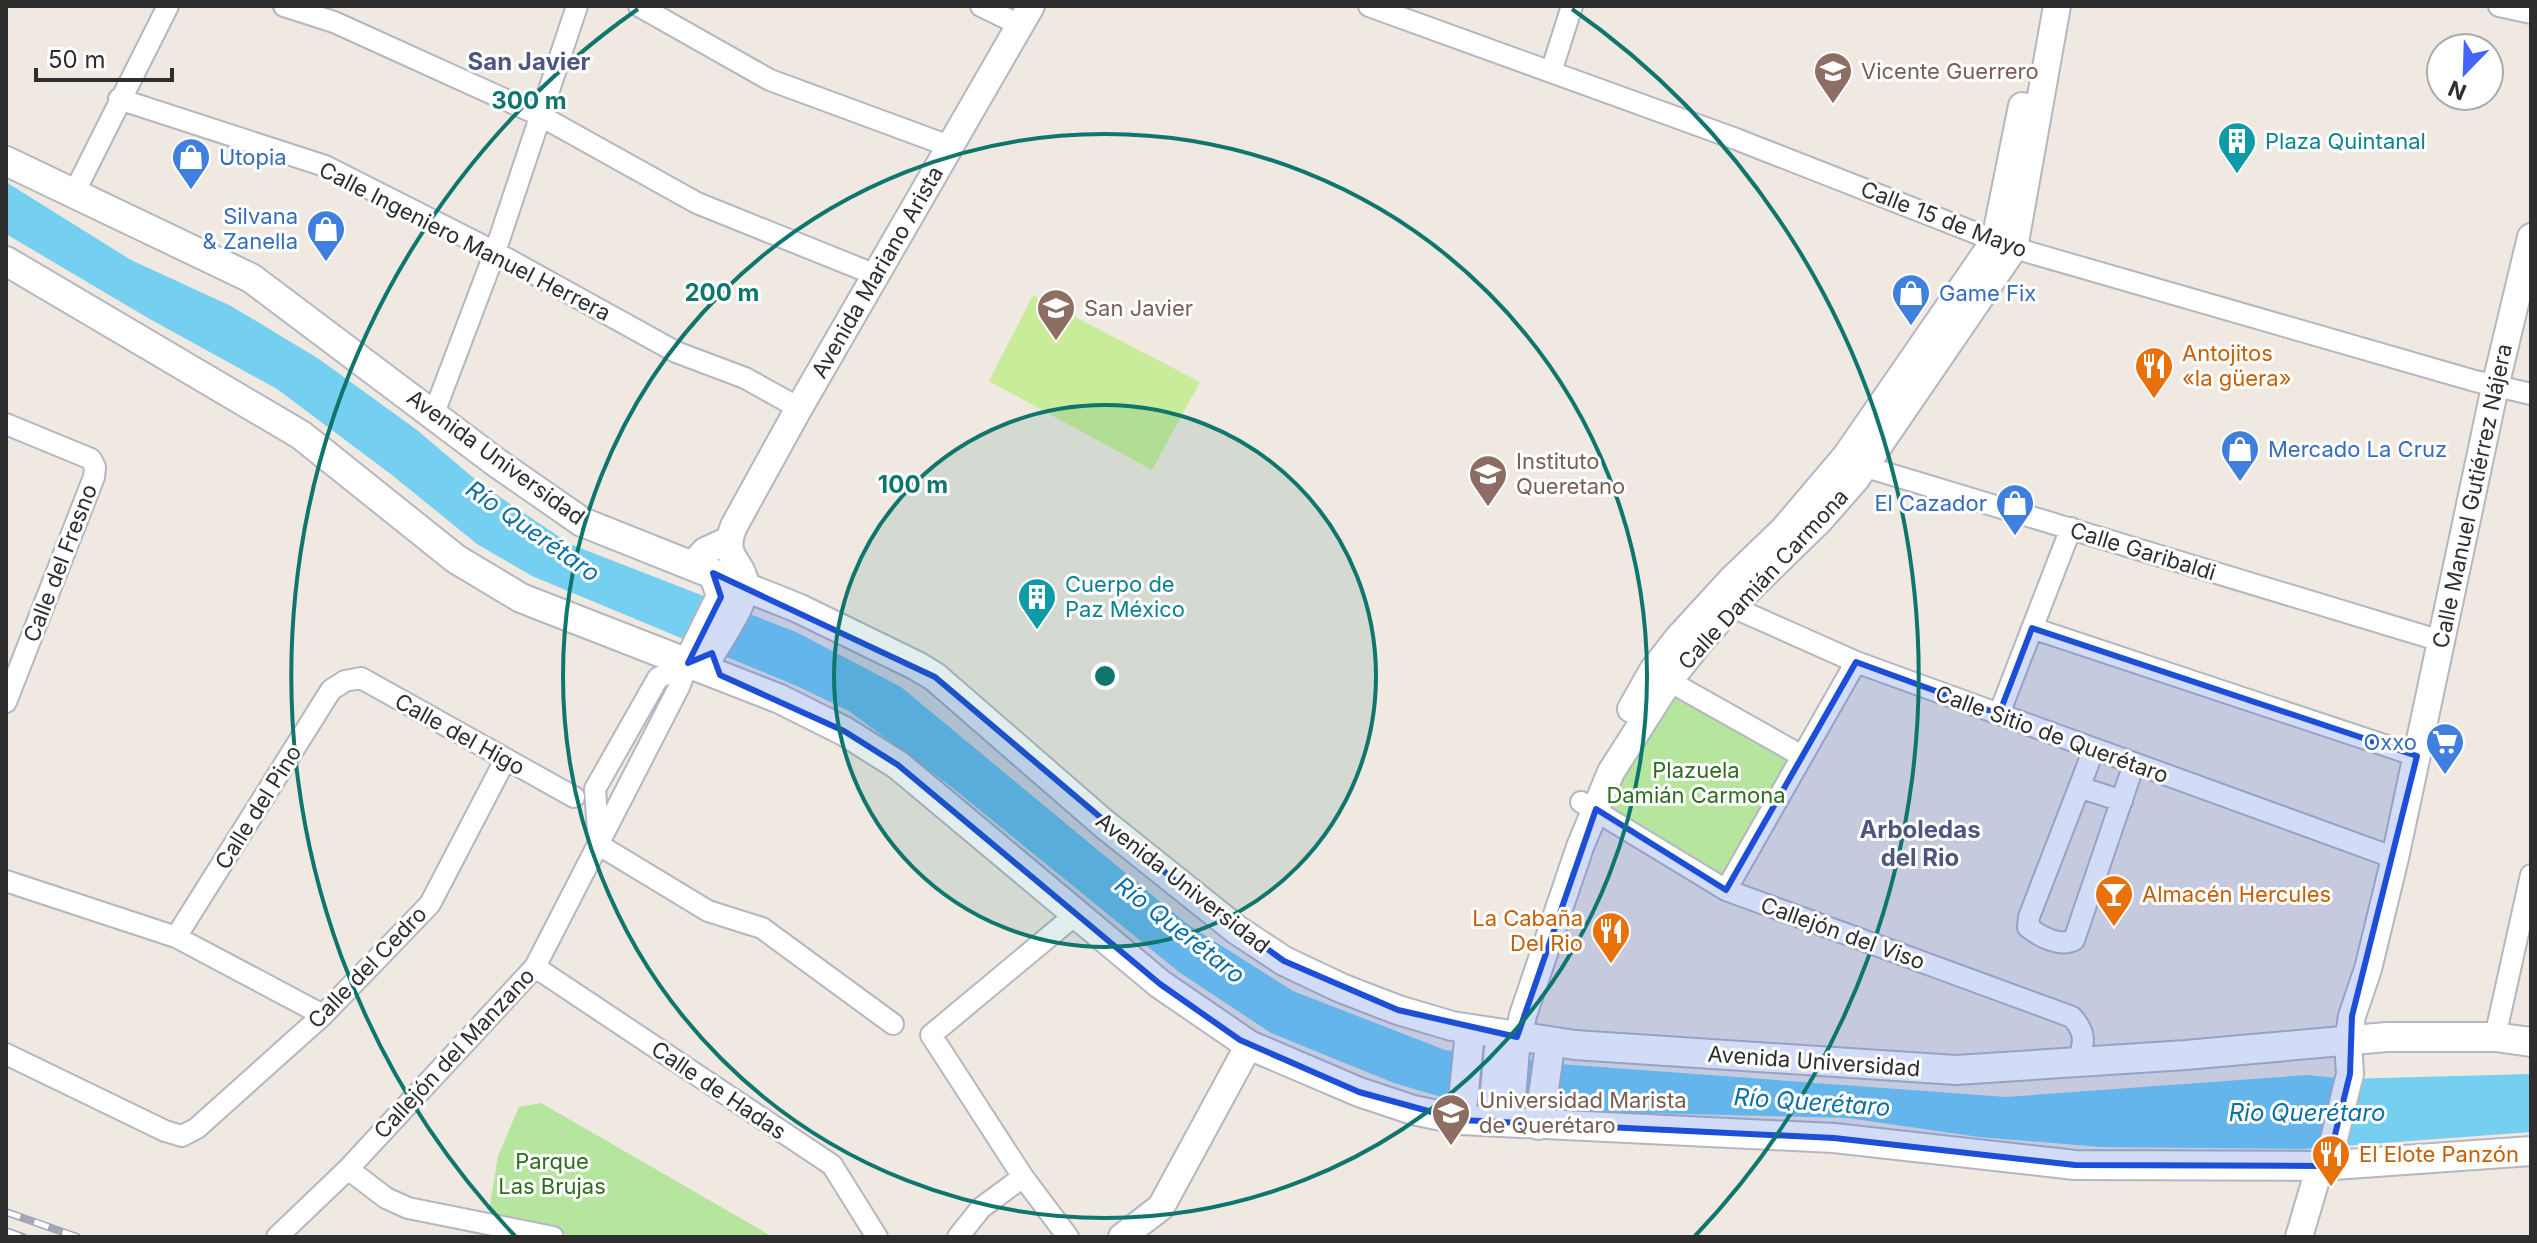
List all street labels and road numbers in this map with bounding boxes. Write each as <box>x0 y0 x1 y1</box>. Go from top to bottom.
street label: Calle Ingeniero Manuel Herrera <box>315 156 615 326</box>
street label: Avenida Mariano Arista <box>806 162 948 382</box>
street label: Calle 15 de Mayo <box>1857 175 2031 263</box>
street label: Calle Manuel Gutiérrez Nájera <box>2427 341 2517 651</box>
street label: Avenida Universidad <box>402 384 590 530</box>
street label: Calle del Fresno <box>18 480 102 646</box>
street label: Calle Damián Carmona <box>1673 483 1853 675</box>
street label: Calle Garibaldi <box>2067 516 2219 586</box>
street label: Calle Sitio de Querétaro <box>1932 680 2172 788</box>
street label: Calle del Higo <box>391 688 529 780</box>
street label: Calle del Pino <box>209 740 307 874</box>
street label: Avenida Universidad <box>1091 807 1275 959</box>
street label: Callejón del Viso <box>1757 891 1929 975</box>
street label: Calle del Cedro <box>302 901 432 1033</box>
street label: Callejón del Manzano <box>368 962 540 1144</box>
street label: Calle de Hadas <box>647 1035 791 1145</box>
street label: Avenida Universidad <box>1707 1041 1921 1081</box>

